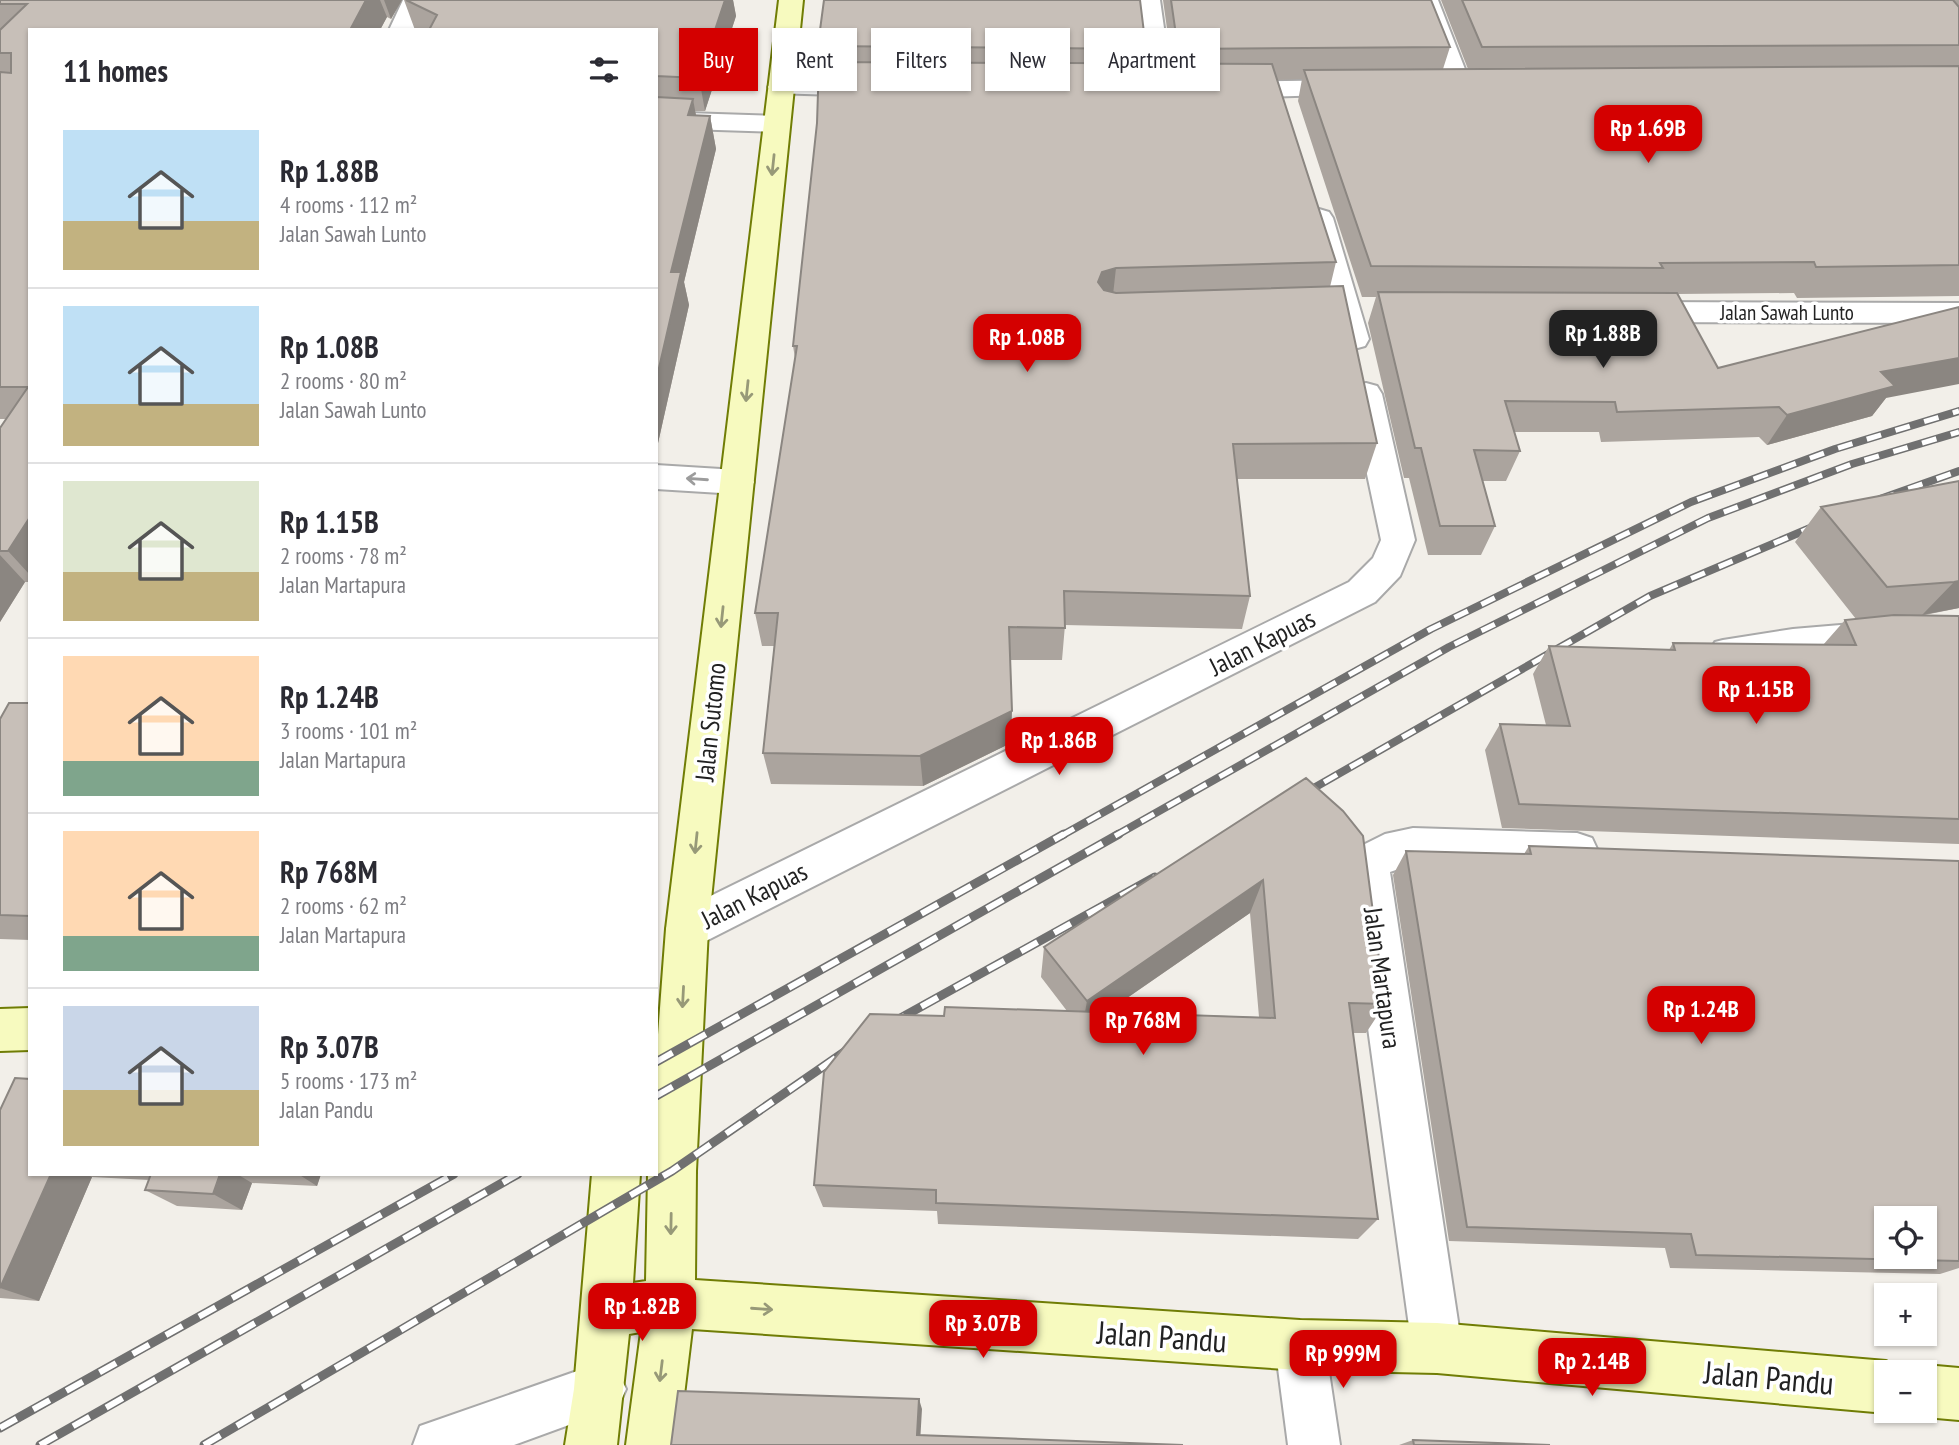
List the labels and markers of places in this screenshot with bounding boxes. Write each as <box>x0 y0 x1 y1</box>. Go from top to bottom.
pin: Rp 1.69B <box>1576 106 1720 165</box>
pin: Rp 1.88B <box>1531 310 1675 370</box>
pin: Rp 1.08B <box>955 314 1099 374</box>
pin: Rp 1.15B <box>1684 666 1828 726</box>
pin: Rp 1.86B <box>987 718 1131 777</box>
pin: Rp 1.24B <box>1629 986 1773 1046</box>
pin: Rp 768M <box>1078 998 1208 1057</box>
pin: Rp 1.82B <box>570 1284 714 1343</box>
pin: Rp 3.07B <box>911 1300 1055 1360</box>
pin: Rp 999M <box>1278 1330 1408 1390</box>
pin: Rp 2.14B <box>1520 1338 1664 1398</box>

